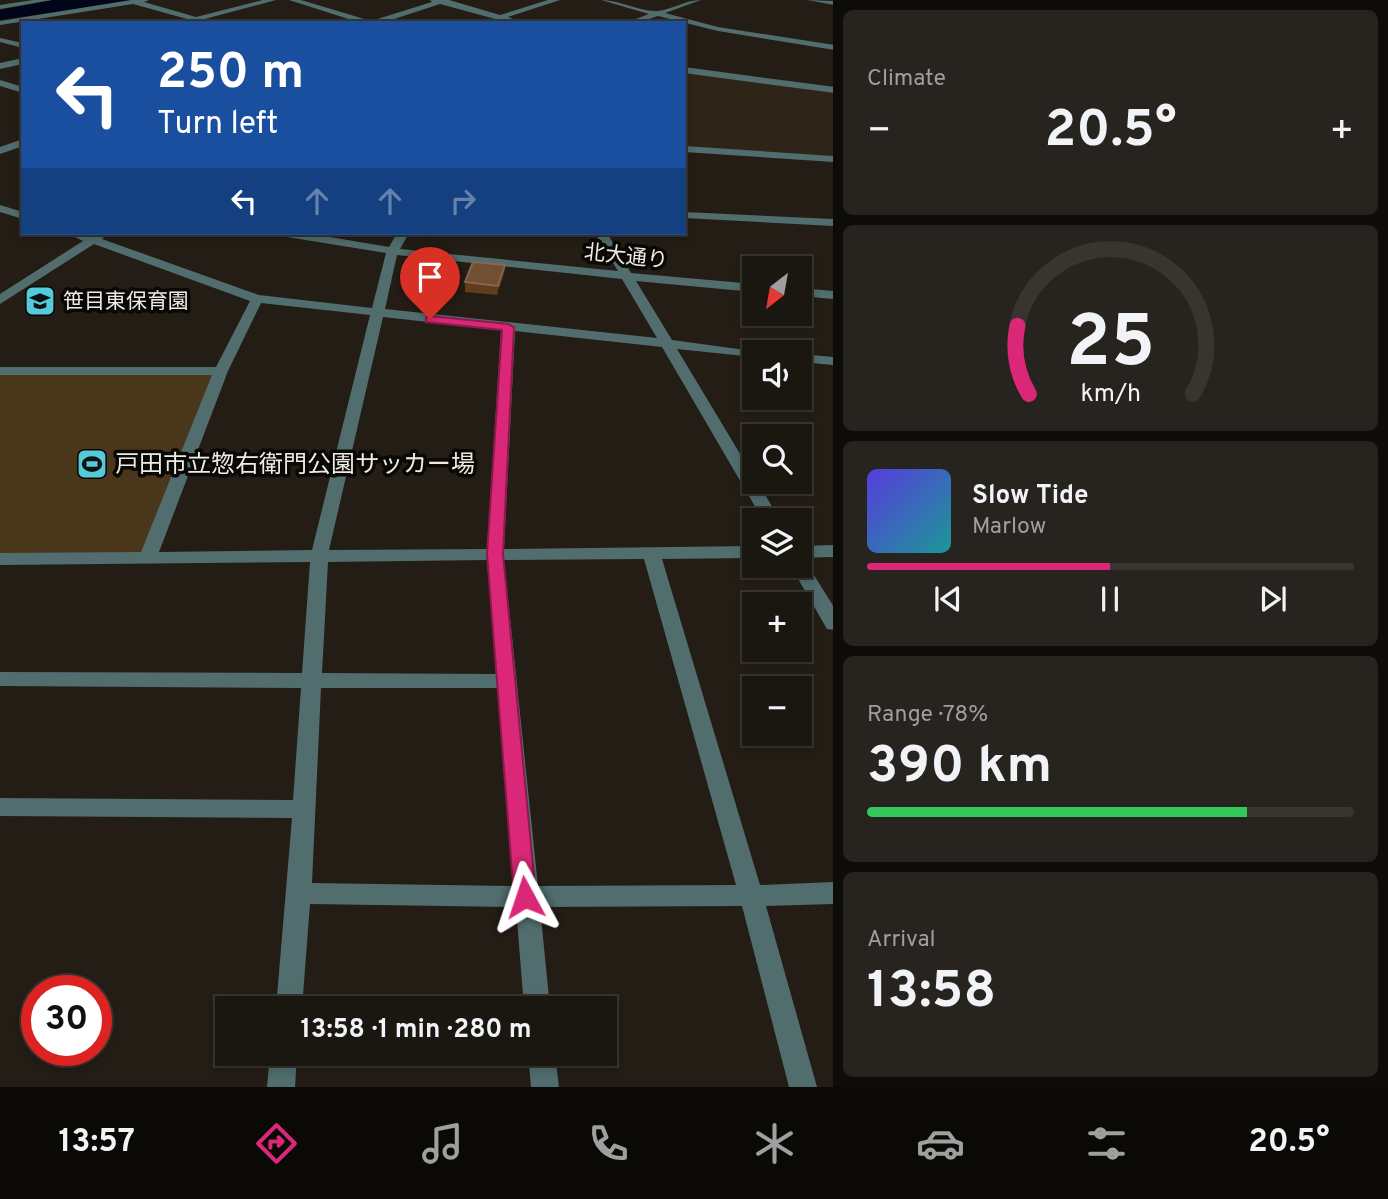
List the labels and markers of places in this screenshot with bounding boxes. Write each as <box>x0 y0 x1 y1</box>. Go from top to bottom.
pin <box>400 247 460 319</box>
school or university icon: 笹目東保育園 <box>23 284 57 318</box>
place label: 笹目東保育園 <box>63 289 189 316</box>
sports icon: 戸田市立惣右衛門公園サッカー場 <box>75 447 109 481</box>
place label: 戸田市立惣右衛門公園サッカー場 <box>115 451 475 481</box>

